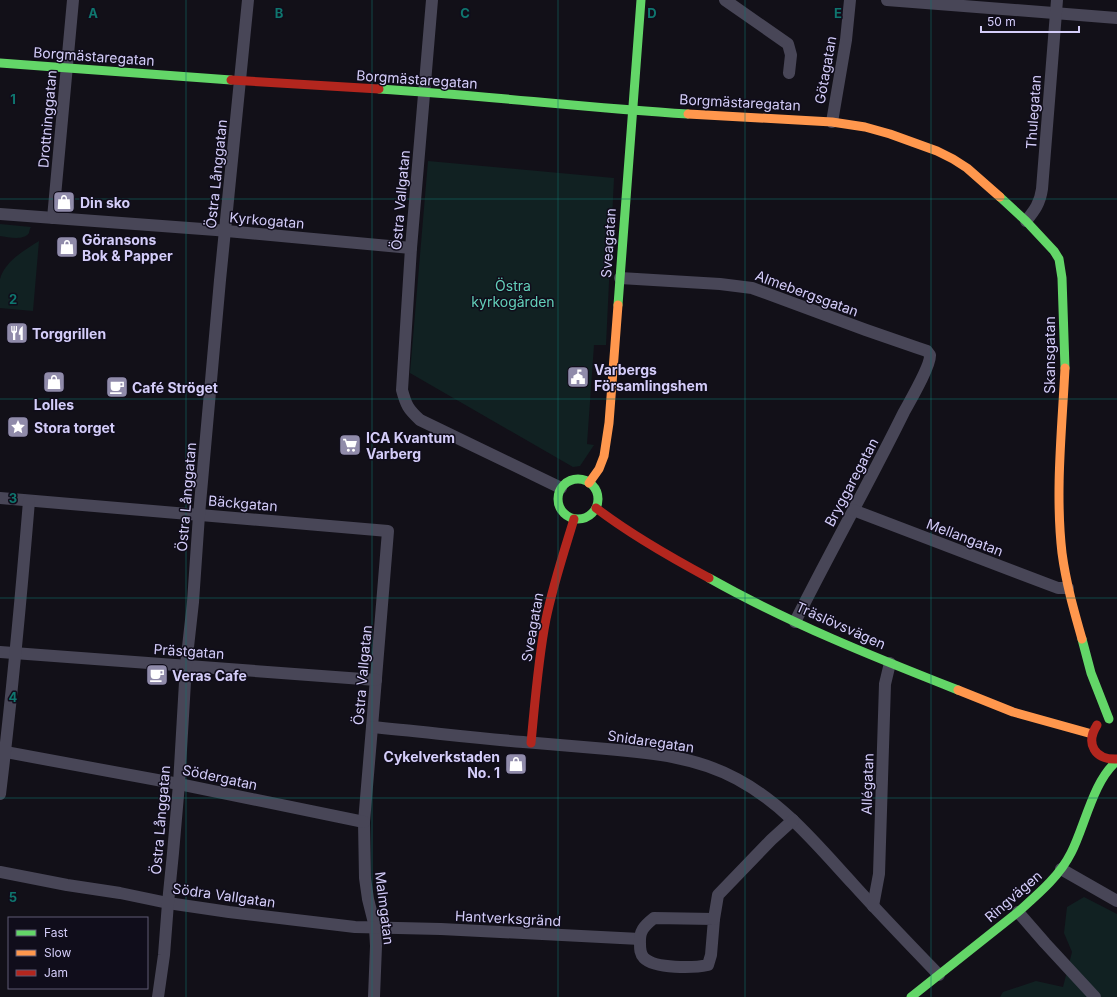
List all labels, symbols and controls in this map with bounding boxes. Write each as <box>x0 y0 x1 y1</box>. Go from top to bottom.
text: A <box>88 5 98 21</box>
text: B <box>275 5 284 21</box>
text: C <box>460 5 470 21</box>
text: D <box>647 5 657 21</box>
text: E <box>834 5 842 21</box>
scale bar <box>981 8 1079 34</box>
text: 50 m <box>987 14 1016 29</box>
street label: Götagatan <box>811 35 839 105</box>
street label: Borgmästaregatan <box>33 43 155 69</box>
street label: Borgmästaregatan <box>356 66 478 92</box>
street label: Drottninggatan <box>34 69 60 169</box>
street label: Thulegatan <box>1022 74 1044 150</box>
street label: Borgmästaregatan <box>679 90 801 114</box>
text: 1 <box>10 91 16 107</box>
street label: Östra Långgatan <box>202 119 230 229</box>
street label: Östra Vallgatan <box>387 149 413 251</box>
shop icon: Din sko <box>51 189 77 215</box>
place label: Din sko <box>80 194 131 211</box>
street label: Kyrkogatan <box>229 208 305 232</box>
street label: Sveagatan <box>597 208 619 278</box>
place label: Göransons Bok & Papper <box>82 231 173 264</box>
shop icon: Göransons Bok & Papper <box>54 234 80 260</box>
street label: Almebergsgatan <box>753 266 861 320</box>
park label: Östra kyrkogården <box>471 277 555 310</box>
text: 2 <box>9 291 17 307</box>
street label: Skansgatan <box>1041 316 1058 394</box>
restaurant icon: Torggrillen <box>4 320 30 346</box>
place label: Torggrillen <box>32 325 106 342</box>
place label: Varbergs Församlingshem <box>594 361 708 394</box>
public building icon: Varbergs Församlingshem <box>565 364 591 390</box>
shop icon: Lolles <box>41 369 67 395</box>
cafe icon: Café Ströget <box>104 374 130 400</box>
place label: Café Ströget <box>132 379 218 396</box>
place label: Lolles <box>34 396 74 413</box>
place icon: Stora torget <box>5 414 31 440</box>
place label: Stora torget <box>34 419 115 436</box>
place label: ICA Kvantum Varberg <box>366 429 455 462</box>
supermarket icon: ICA Kvantum Varberg <box>337 432 363 458</box>
street label: Bryggaregatan <box>821 435 881 529</box>
street label: Östra Långgatan <box>173 442 199 552</box>
text: 3 <box>9 490 17 506</box>
street label: Bäckgatan <box>208 491 278 515</box>
street label: Mellangatan <box>924 515 1006 559</box>
street label: Sveagatan <box>518 591 546 663</box>
street label: Träslövsvägen <box>794 598 888 652</box>
street label: Östra Vallgatan <box>349 624 375 726</box>
street label: Prästgatan <box>153 640 225 662</box>
cafe icon: Veras Cafe <box>144 662 170 688</box>
place label: Veras Cafe <box>172 667 247 684</box>
text: 4 <box>9 689 18 705</box>
street label: Snidaregatan <box>606 726 696 756</box>
place label: Cykelverkstaden No. 1 <box>383 748 500 781</box>
shop icon: Cykelverkstaden No. 1 <box>503 751 529 777</box>
street label: Allégatan <box>857 753 877 815</box>
street label: Södergatan <box>181 761 259 793</box>
street label: Östra Långgatan <box>147 765 173 875</box>
street label: Ringvägen <box>981 867 1045 925</box>
street label: Malmgatan <box>372 871 398 945</box>
street label: Södra Vallgatan <box>171 879 277 911</box>
text: 5 <box>9 889 17 905</box>
street label: Hantverksgränd <box>454 907 562 929</box>
legend <box>8 917 148 989</box>
text: Fast <box>44 925 68 940</box>
text: Slow <box>44 945 72 960</box>
text: Jam <box>44 965 68 980</box>

